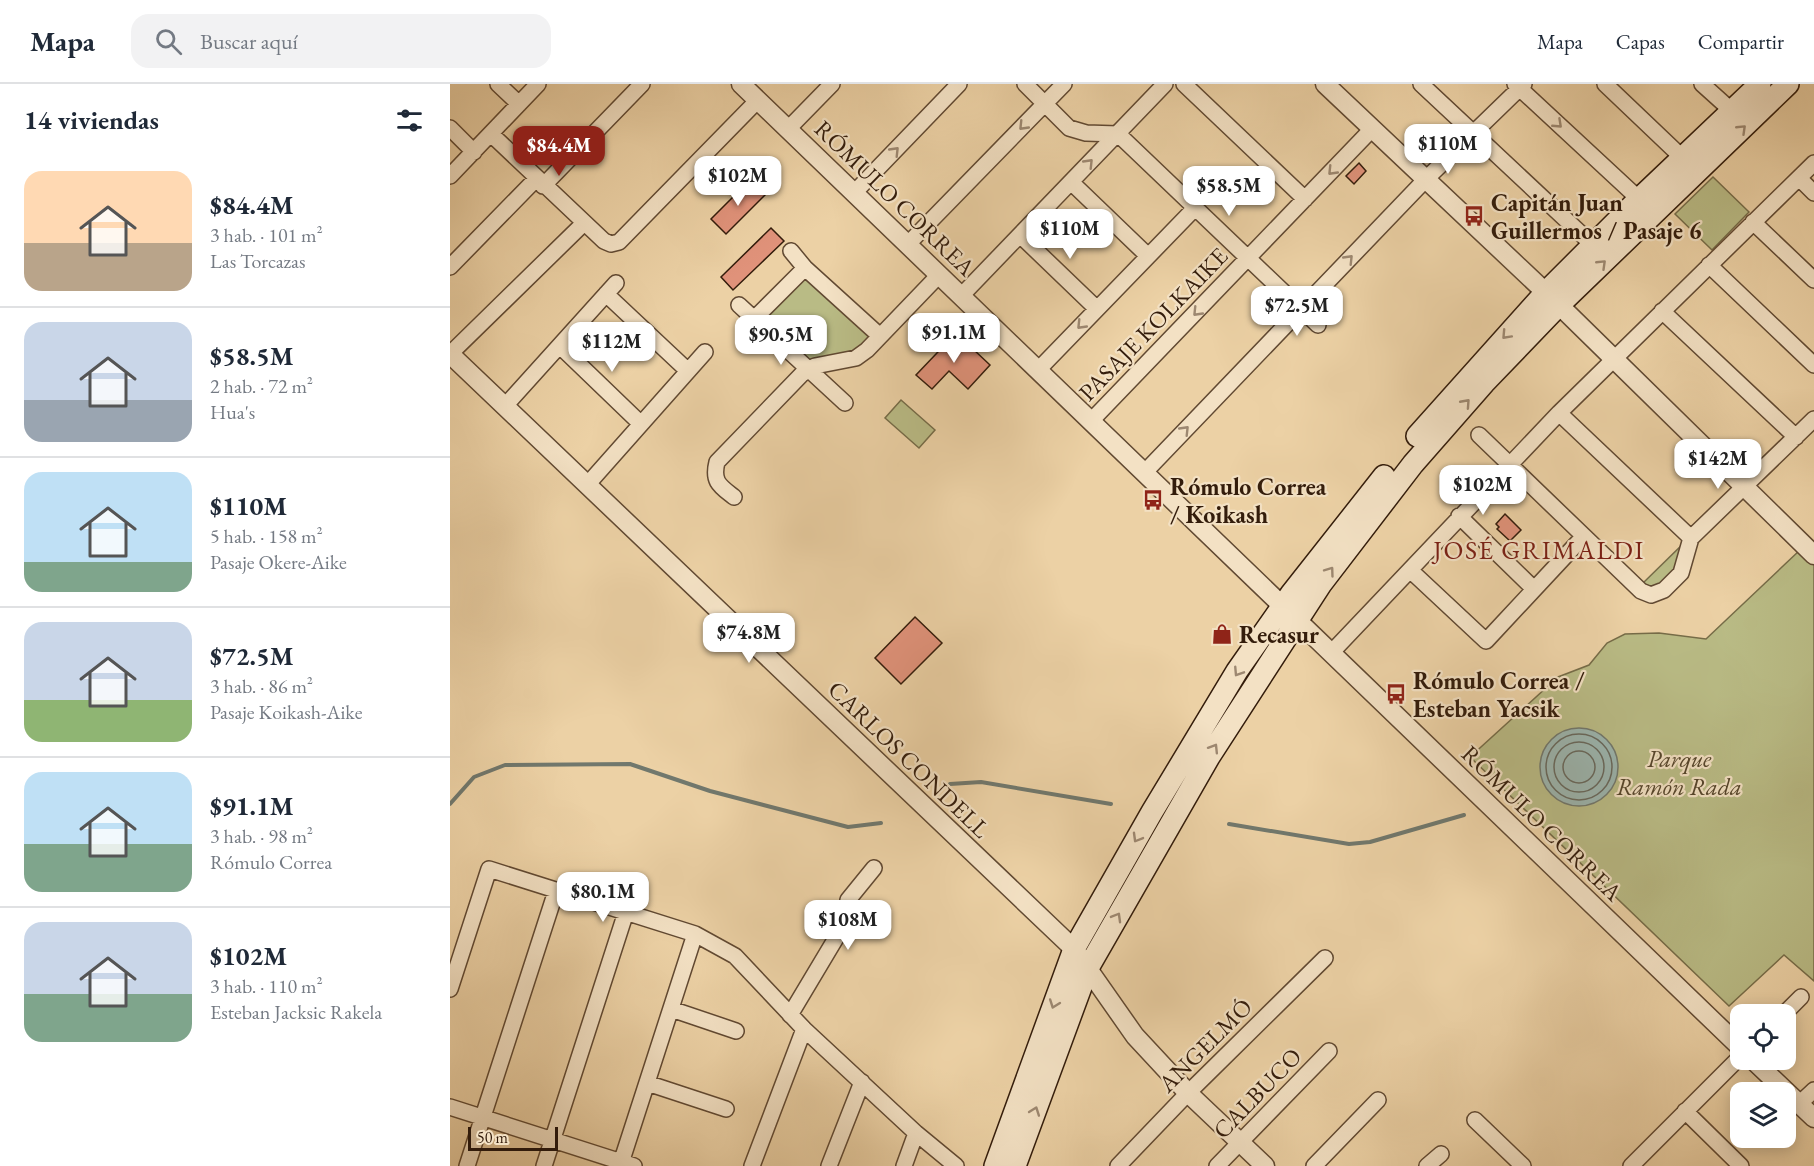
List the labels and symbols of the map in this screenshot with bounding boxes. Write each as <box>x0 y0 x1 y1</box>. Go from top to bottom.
street label: RÓMULO CORREA <box>808 113 982 283</box>
one-way arrow <box>1552 117 1562 128</box>
one-way arrow <box>1019 120 1030 130</box>
pin: $110M <box>1406 124 1490 175</box>
one-way arrow <box>1735 125 1745 136</box>
pin: $84.4M <box>510 126 608 177</box>
one-way arrow <box>887 147 898 158</box>
pin: $102M <box>696 156 780 207</box>
one-way arrow <box>1082 160 1093 170</box>
one-way arrow <box>1328 164 1339 175</box>
pin: $58.5M <box>1180 166 1278 217</box>
place label: Capitán Juan Guillermos / Pasaje 6 <box>1491 187 1702 247</box>
bus stop icon: Capitán Juan Guillermos / Pasaje 6 <box>1462 204 1486 228</box>
pin: $110M <box>1028 209 1112 260</box>
street label: PASAJE KOLKAIKE <box>1072 241 1234 407</box>
one-way arrow <box>1342 256 1353 266</box>
one-way arrow <box>1594 261 1605 272</box>
pin: $72.5M <box>1248 286 1346 337</box>
one-way arrow <box>1193 304 1204 315</box>
pin: $91.1M <box>905 313 1003 364</box>
pin: $90.5M <box>732 315 830 366</box>
one-way arrow <box>1078 318 1089 329</box>
pin: $112M <box>570 322 654 373</box>
one-way arrow <box>1502 328 1513 339</box>
one-way arrow <box>1459 400 1470 410</box>
one-way arrow <box>1178 427 1189 437</box>
pin: $142M <box>1676 439 1760 490</box>
pin: $102M <box>1441 465 1525 516</box>
place label: Rómulo Correa / Koikash <box>1170 471 1327 530</box>
bus stop icon: Rómulo Correa / Koikash <box>1141 488 1165 512</box>
district label: JOSÉ GRIMALDI <box>1431 533 1645 567</box>
one-way arrow <box>1322 567 1333 578</box>
pin: $74.8M <box>700 613 798 664</box>
place label: Recasur <box>1239 619 1319 650</box>
shop icon: Recasur <box>1210 622 1234 646</box>
one-way arrow <box>1234 665 1245 676</box>
place label: Rómulo Correa / Esteban Yacsik <box>1413 665 1585 724</box>
street label: CARLOS CONDELL <box>822 674 996 844</box>
bus stop icon: Rómulo Correa / Esteban Yacsik <box>1384 682 1408 706</box>
street label: RÓMULO CORREA <box>1455 738 1629 908</box>
park label: Parque Ramón Rada <box>1616 743 1742 802</box>
one-way arrow <box>1207 744 1219 754</box>
one-way arrow <box>1132 832 1144 842</box>
pin: $80.1M <box>554 872 652 923</box>
pin: $108M <box>806 900 890 951</box>
one-way arrow <box>1110 913 1121 923</box>
street label: ANGELMÓ <box>1151 991 1259 1099</box>
one-way arrow <box>1048 998 1061 1009</box>
street label: CALBUCO <box>1206 1041 1308 1145</box>
one-way arrow <box>1028 1106 1041 1117</box>
scale bar <box>468 1124 558 1152</box>

